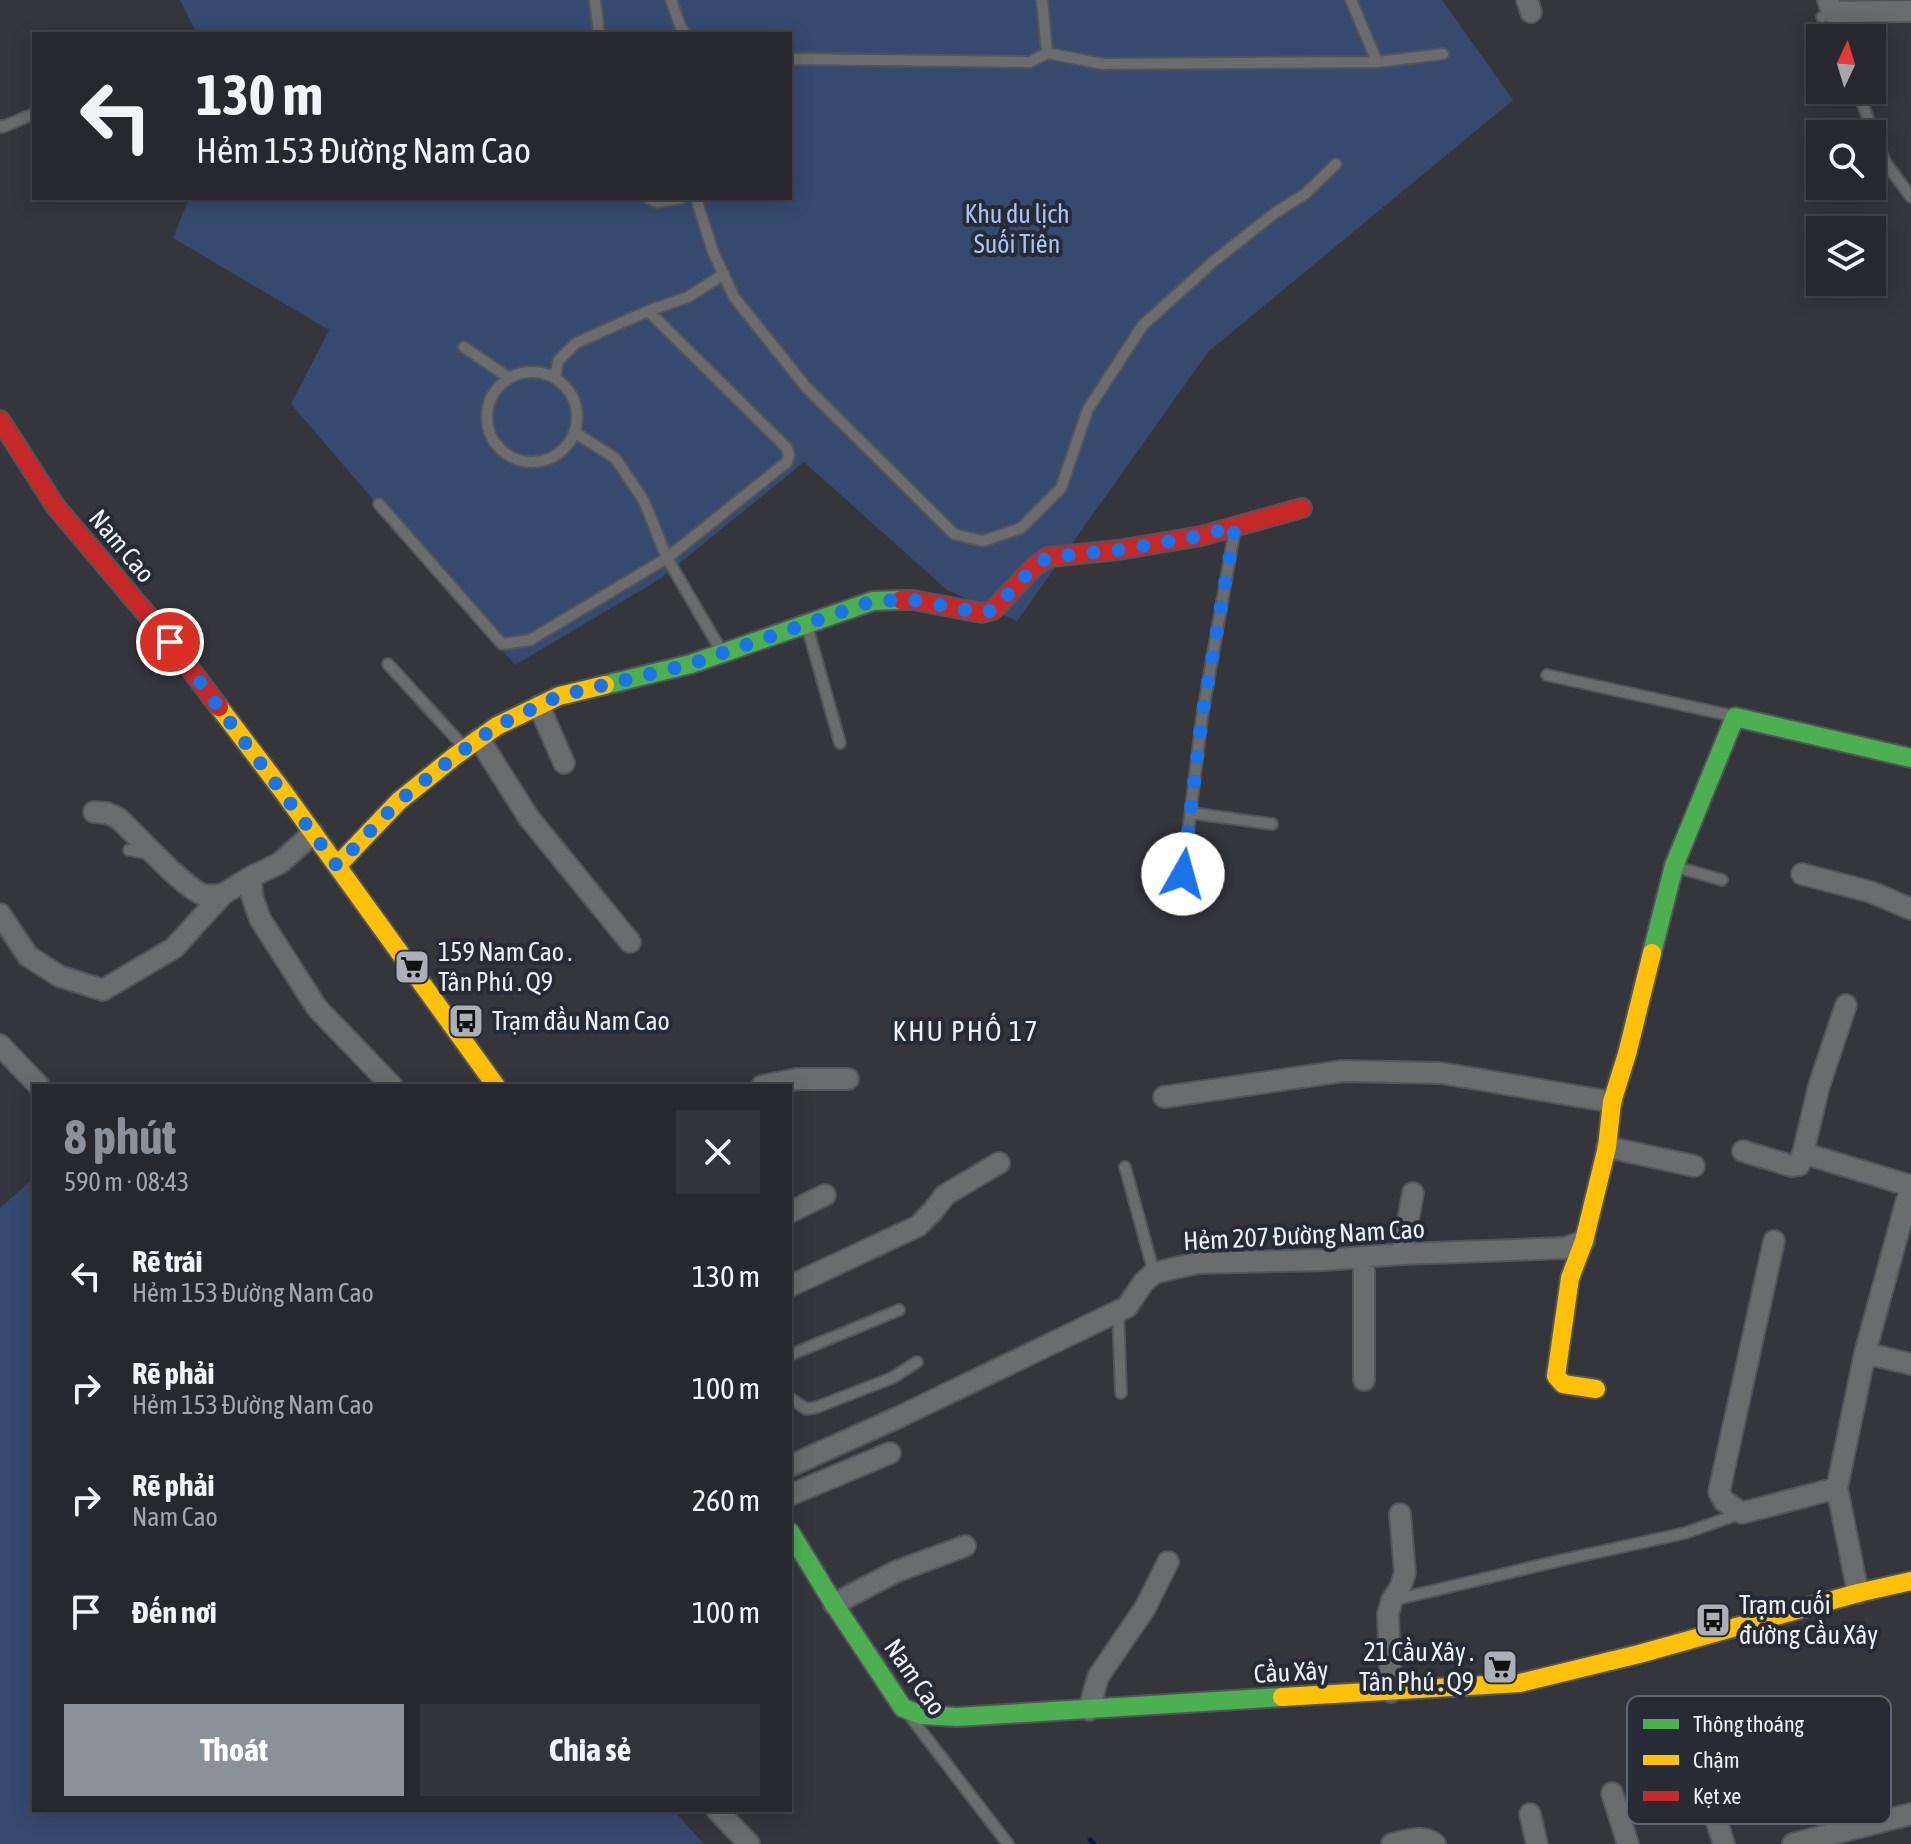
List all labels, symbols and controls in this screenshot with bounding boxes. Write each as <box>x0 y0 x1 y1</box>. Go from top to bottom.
north arrow <box>1806 24 1886 104</box>
map controls <box>1806 24 1886 296</box>
text: 130 m <box>196 63 323 127</box>
icon: left <box>64 64 168 168</box>
button: search <box>1806 120 1886 200</box>
text: Hẻm 153 Đường Nam Cao <box>196 129 531 171</box>
park label: Khu du lịch Suối Tiên <box>964 199 1070 259</box>
button: layers <box>1806 216 1886 296</box>
street label: Nam Cao <box>83 504 161 588</box>
pin <box>136 608 204 676</box>
icon: arrive <box>148 620 192 664</box>
position arrow <box>1141 832 1225 916</box>
place label: 159 Nam Cao . Tân Phú . Q9 <box>438 937 572 997</box>
supermarket icon: 159 Nam Cao . Tân Phú . Q9 <box>393 948 431 986</box>
bus stop icon: Trạm đầu Nam Cao <box>447 1002 485 1040</box>
place label: Trạm đầu Nam Cao <box>492 1006 670 1036</box>
district label: KHU PHỐ 17 <box>893 1012 1039 1047</box>
text: 8 phút <box>64 1109 176 1164</box>
button: close <box>676 1110 760 1194</box>
text: 590 m · 08:43 <box>64 1167 189 1197</box>
street label: Hẻm 207 Đường Nam Cao <box>1182 1214 1426 1256</box>
text: Rẽ trái <box>132 1244 202 1278</box>
icon: left <box>64 1254 108 1298</box>
text: 130 m <box>692 1259 760 1293</box>
text: Hẻm 153 Đường Nam Cao <box>132 1278 374 1308</box>
text: Rẽ phải <box>132 1356 214 1390</box>
icon: right <box>64 1366 108 1410</box>
text: 100 m <box>692 1371 760 1405</box>
text: Hẻm 153 Đường Nam Cao <box>132 1390 374 1420</box>
text: Rẽ phải <box>132 1468 214 1502</box>
icon: right <box>64 1478 108 1522</box>
text: 260 m <box>692 1483 760 1517</box>
text: Nam Cao <box>132 1502 218 1532</box>
icon: arrive <box>64 1590 108 1634</box>
place label: Trạm cuối đường Cầu Xây <box>1739 1590 1878 1650</box>
text: Đến nơi <box>132 1595 217 1629</box>
text: 100 m <box>692 1595 760 1629</box>
bus stop icon: Trạm cuối đường Cầu Xây <box>1694 1601 1732 1639</box>
street label: Nam Cao <box>878 1633 952 1721</box>
place label: 21 Cầu Xây . Tân Phú . Q9 <box>1359 1637 1474 1697</box>
supermarket icon: 21 Cầu Xây . Tân Phú . Q9 <box>1481 1648 1519 1686</box>
street label: Cầu Xây <box>1253 1655 1329 1689</box>
legend <box>1627 1696 1891 1824</box>
button: Thoát <box>64 1704 404 1796</box>
button: Chia sẻ <box>420 1704 760 1796</box>
text: Thông thoáng <box>1693 1711 1805 1737</box>
text: Chậm <box>1693 1747 1740 1773</box>
text: Kẹt xe <box>1693 1783 1741 1809</box>

